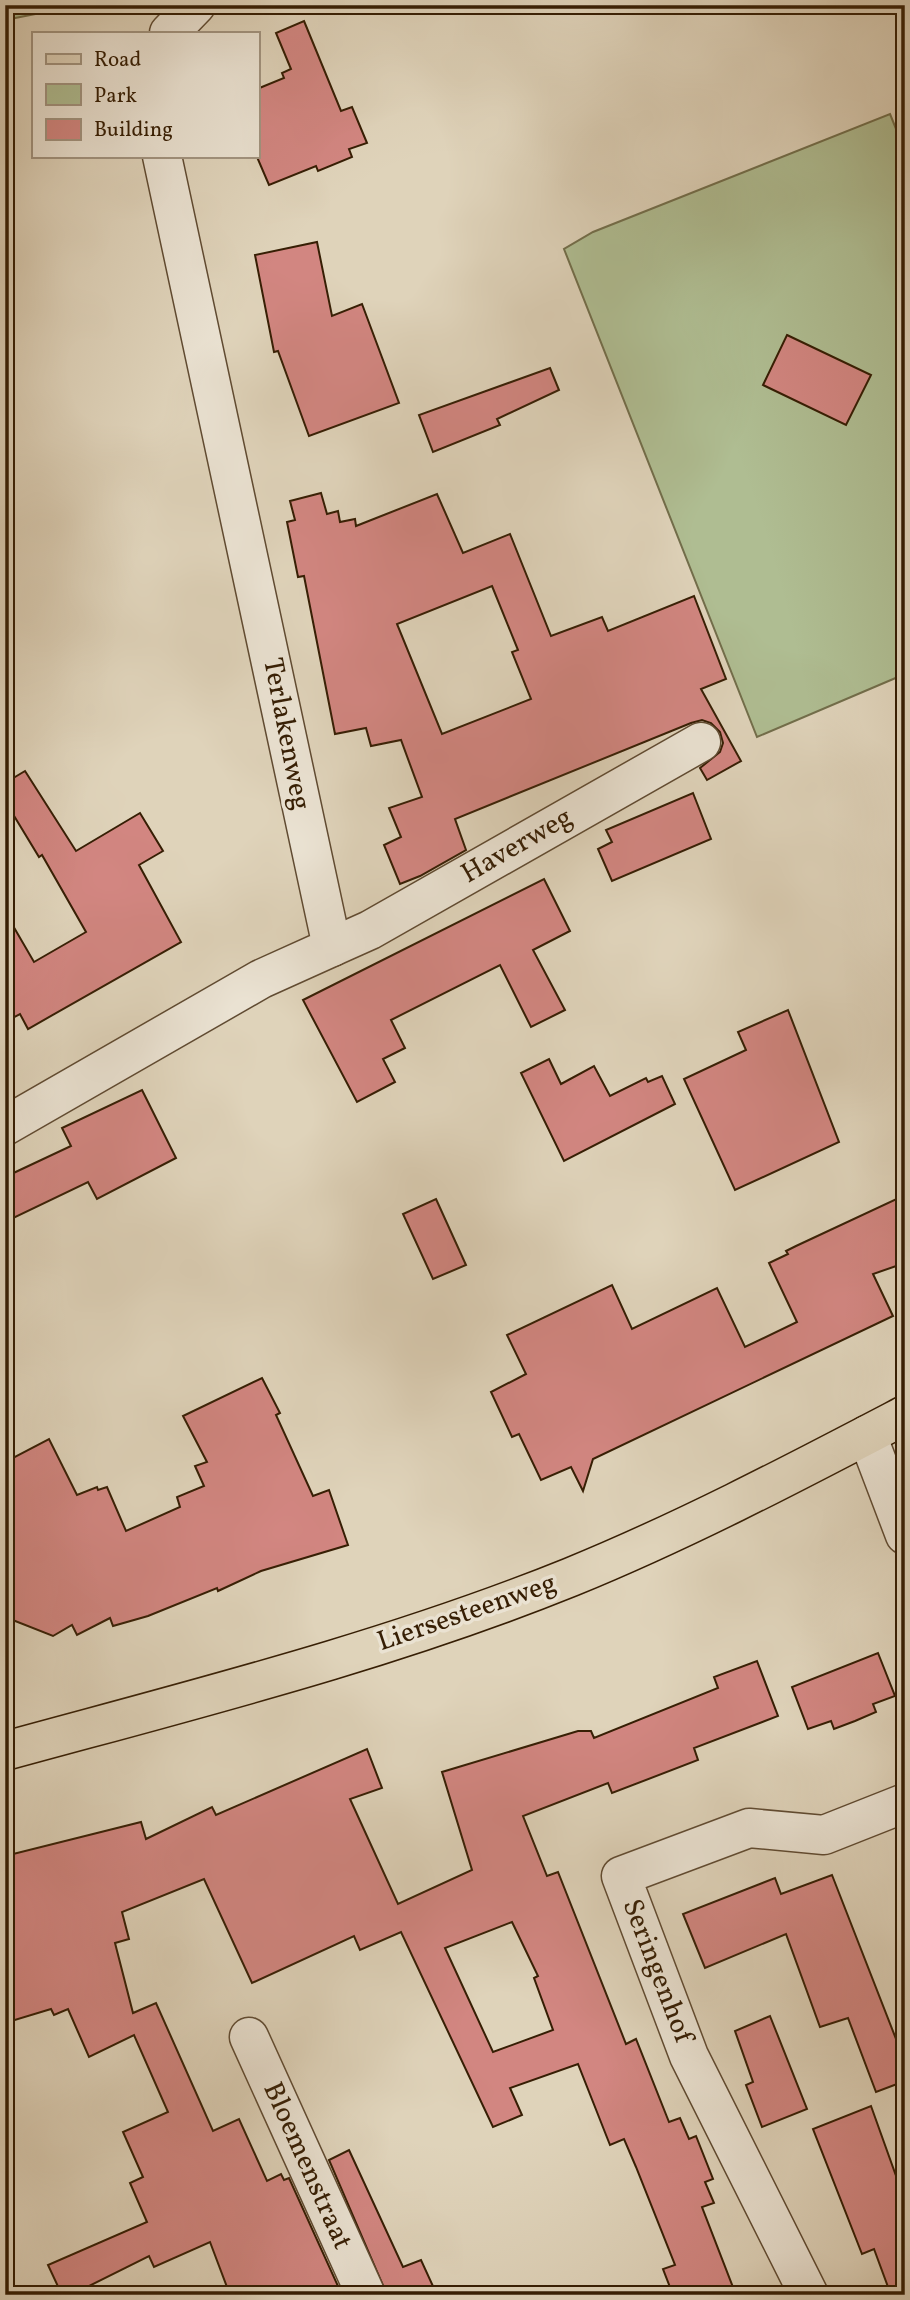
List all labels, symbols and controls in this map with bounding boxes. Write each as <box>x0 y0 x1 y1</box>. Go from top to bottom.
legend <box>32 32 259 158</box>
text: Road <box>94 46 141 75</box>
text: Park <box>94 82 137 111</box>
text: Building <box>94 116 173 145</box>
street label: Terlakenweg <box>252 654 320 814</box>
street label: Haverweg <box>454 798 580 894</box>
street label: Liersesteenweg <box>372 1564 562 1662</box>
street label: Seringenhof <box>612 1893 703 2051</box>
street label: Bloemenstraat <box>253 2076 361 2256</box>

